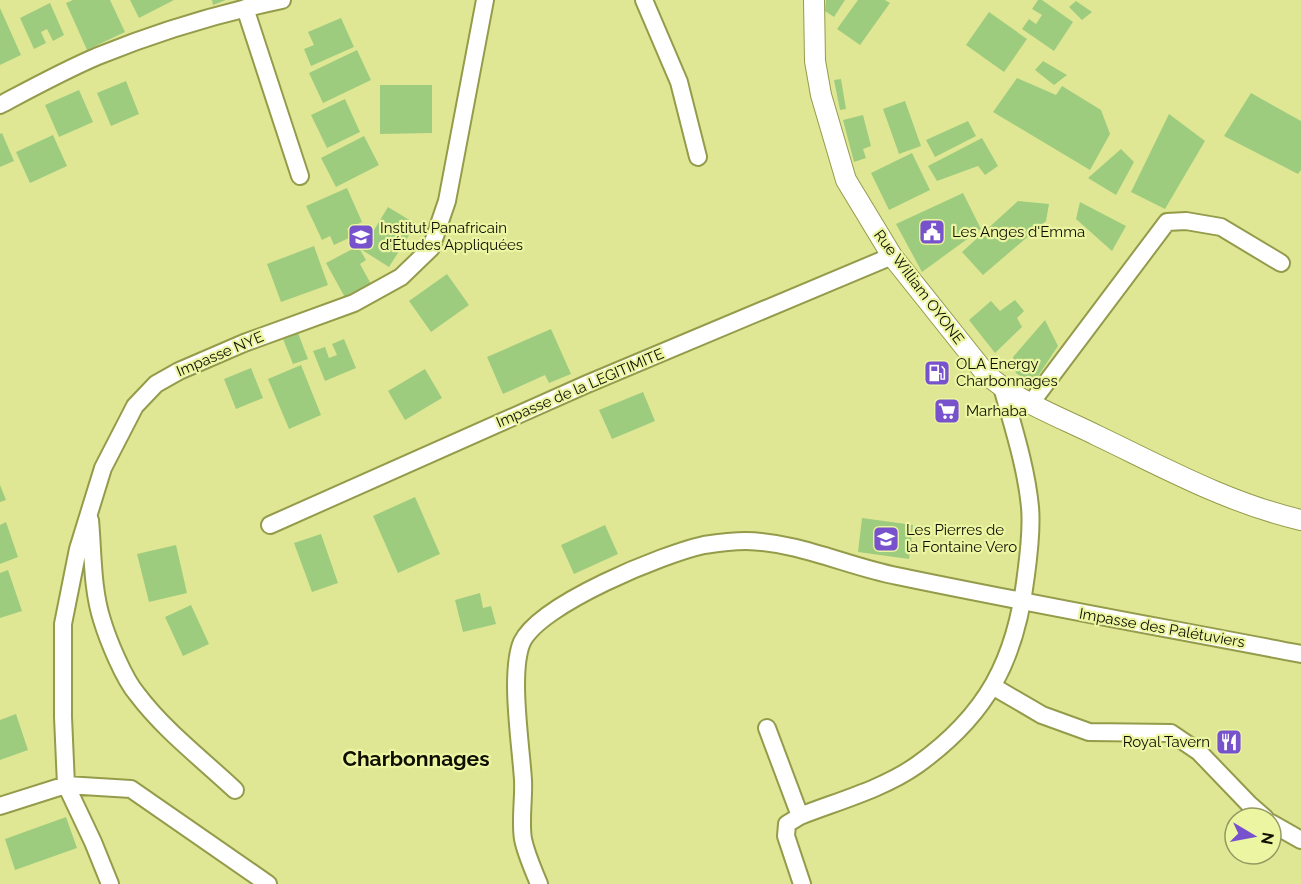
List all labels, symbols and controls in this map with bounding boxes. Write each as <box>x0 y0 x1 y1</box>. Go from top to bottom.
public building icon: Les Anges d'Emma <box>917 217 947 247</box>
place label: Institut Panafricain d'Études Appliquées <box>380 219 523 254</box>
school or university icon: Institut Panafricain d'Études Appliquées <box>346 222 376 252</box>
place label: Les Anges d'Emma <box>952 223 1085 241</box>
street label: Rue William OYONE <box>870 226 968 348</box>
street label: Impasse NYE <box>174 328 266 380</box>
street label: Impasse de la LEGITIMITE <box>494 344 666 432</box>
place label: OLA Energy Charbonnages <box>956 355 1058 390</box>
fuel station icon: OLA Energy Charbonnages <box>922 358 952 388</box>
supermarket icon: Marhaba <box>932 396 962 426</box>
place label: Marhaba <box>966 402 1027 420</box>
place label: Les Pierres de la Fontaine Vero <box>906 521 1017 556</box>
school or university icon: Les Pierres de la Fontaine Vero <box>871 524 901 554</box>
street label: Impasse des Palétuviers <box>1078 605 1246 651</box>
restaurant icon: Royal Tavern <box>1214 727 1244 757</box>
place label: Royal Tavern <box>1123 733 1210 751</box>
district label: Charbonnages <box>343 746 490 771</box>
north arrow <box>1223 806 1283 866</box>
text: N <box>1257 831 1278 846</box>

